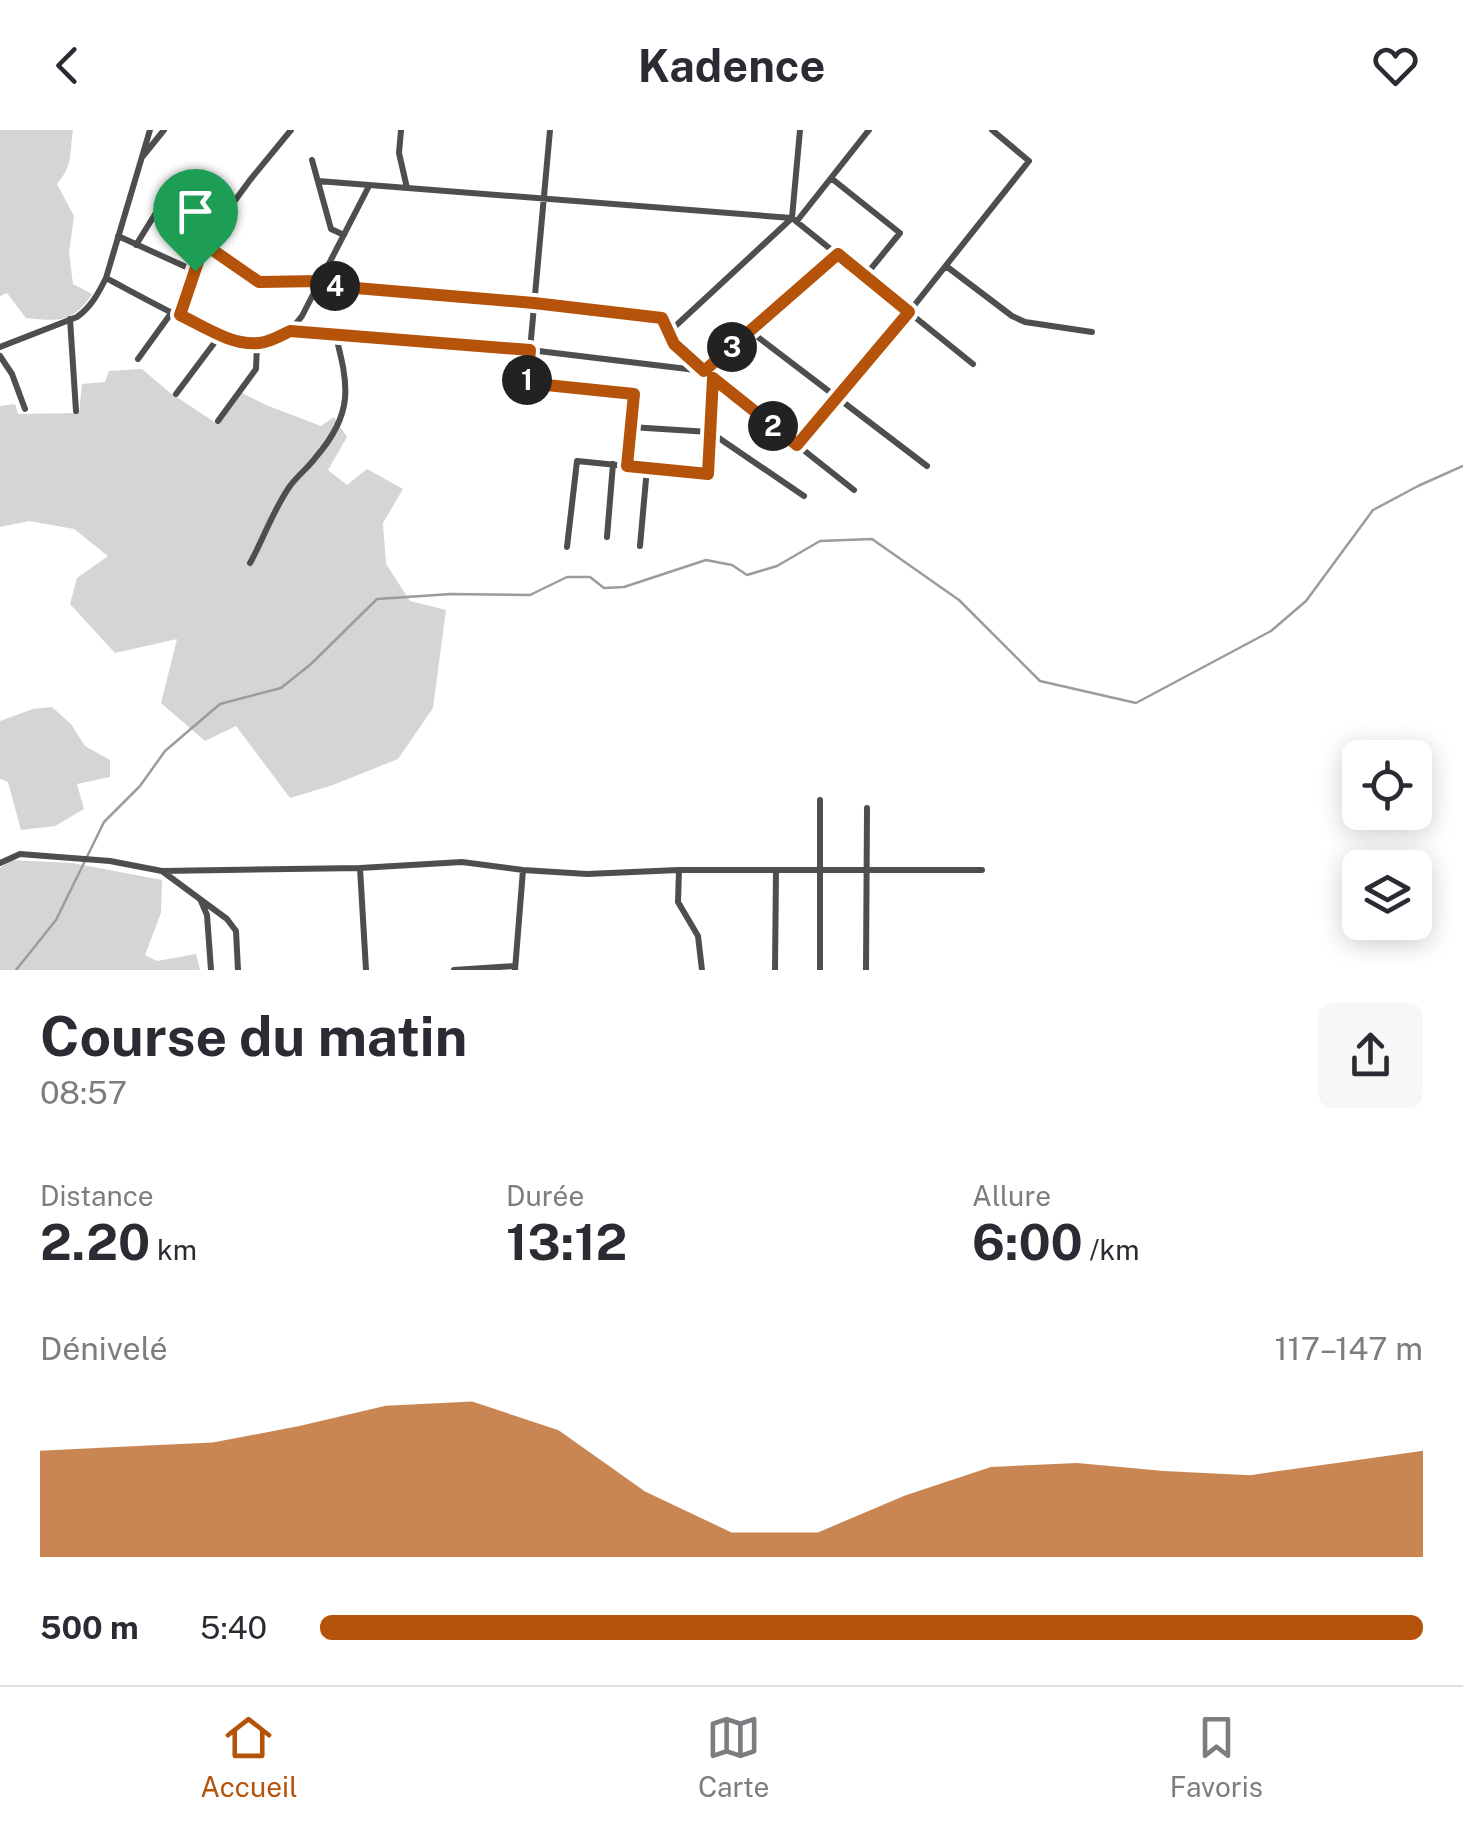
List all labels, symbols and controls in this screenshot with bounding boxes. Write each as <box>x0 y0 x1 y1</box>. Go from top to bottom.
icon: back <box>40 38 95 93</box>
icon: heart <box>1368 38 1423 93</box>
text: Kadence <box>638 39 825 92</box>
pin <box>153 169 238 272</box>
icon: arrive <box>168 184 223 239</box>
pin: 4 <box>310 261 360 311</box>
text: 4 <box>326 269 344 302</box>
pin: 3 <box>707 322 757 372</box>
text: 3 <box>723 330 741 363</box>
pin: 1 <box>502 355 552 405</box>
text: 1 <box>521 363 533 396</box>
pin: 2 <box>748 401 798 451</box>
text: 2 <box>764 409 782 442</box>
map controls <box>1342 740 1432 940</box>
button: locate <box>1342 740 1432 830</box>
button: layers <box>1342 850 1432 940</box>
button: share <box>1318 1003 1423 1108</box>
text: Course du matin <box>40 1004 467 1068</box>
text: 08:57 <box>40 1074 127 1111</box>
text: Distance <box>40 1179 154 1212</box>
text: Durée <box>506 1179 584 1212</box>
text: Allure <box>972 1179 1051 1212</box>
text: 2.20 <box>40 1212 150 1271</box>
text: 13:12 <box>506 1212 627 1271</box>
text: 6:00 <box>972 1212 1083 1271</box>
text: km <box>150 1233 197 1266</box>
text: /km <box>1083 1233 1139 1266</box>
text: Dénivelé <box>40 1330 168 1367</box>
text: 117–147 m <box>1275 1330 1423 1367</box>
text: 500 m <box>40 1609 139 1646</box>
text: 5:40 <box>200 1609 267 1646</box>
tab: Accueil <box>200 1710 298 1803</box>
tab: Carte <box>698 1710 769 1803</box>
tab: Favoris <box>1170 1710 1263 1803</box>

